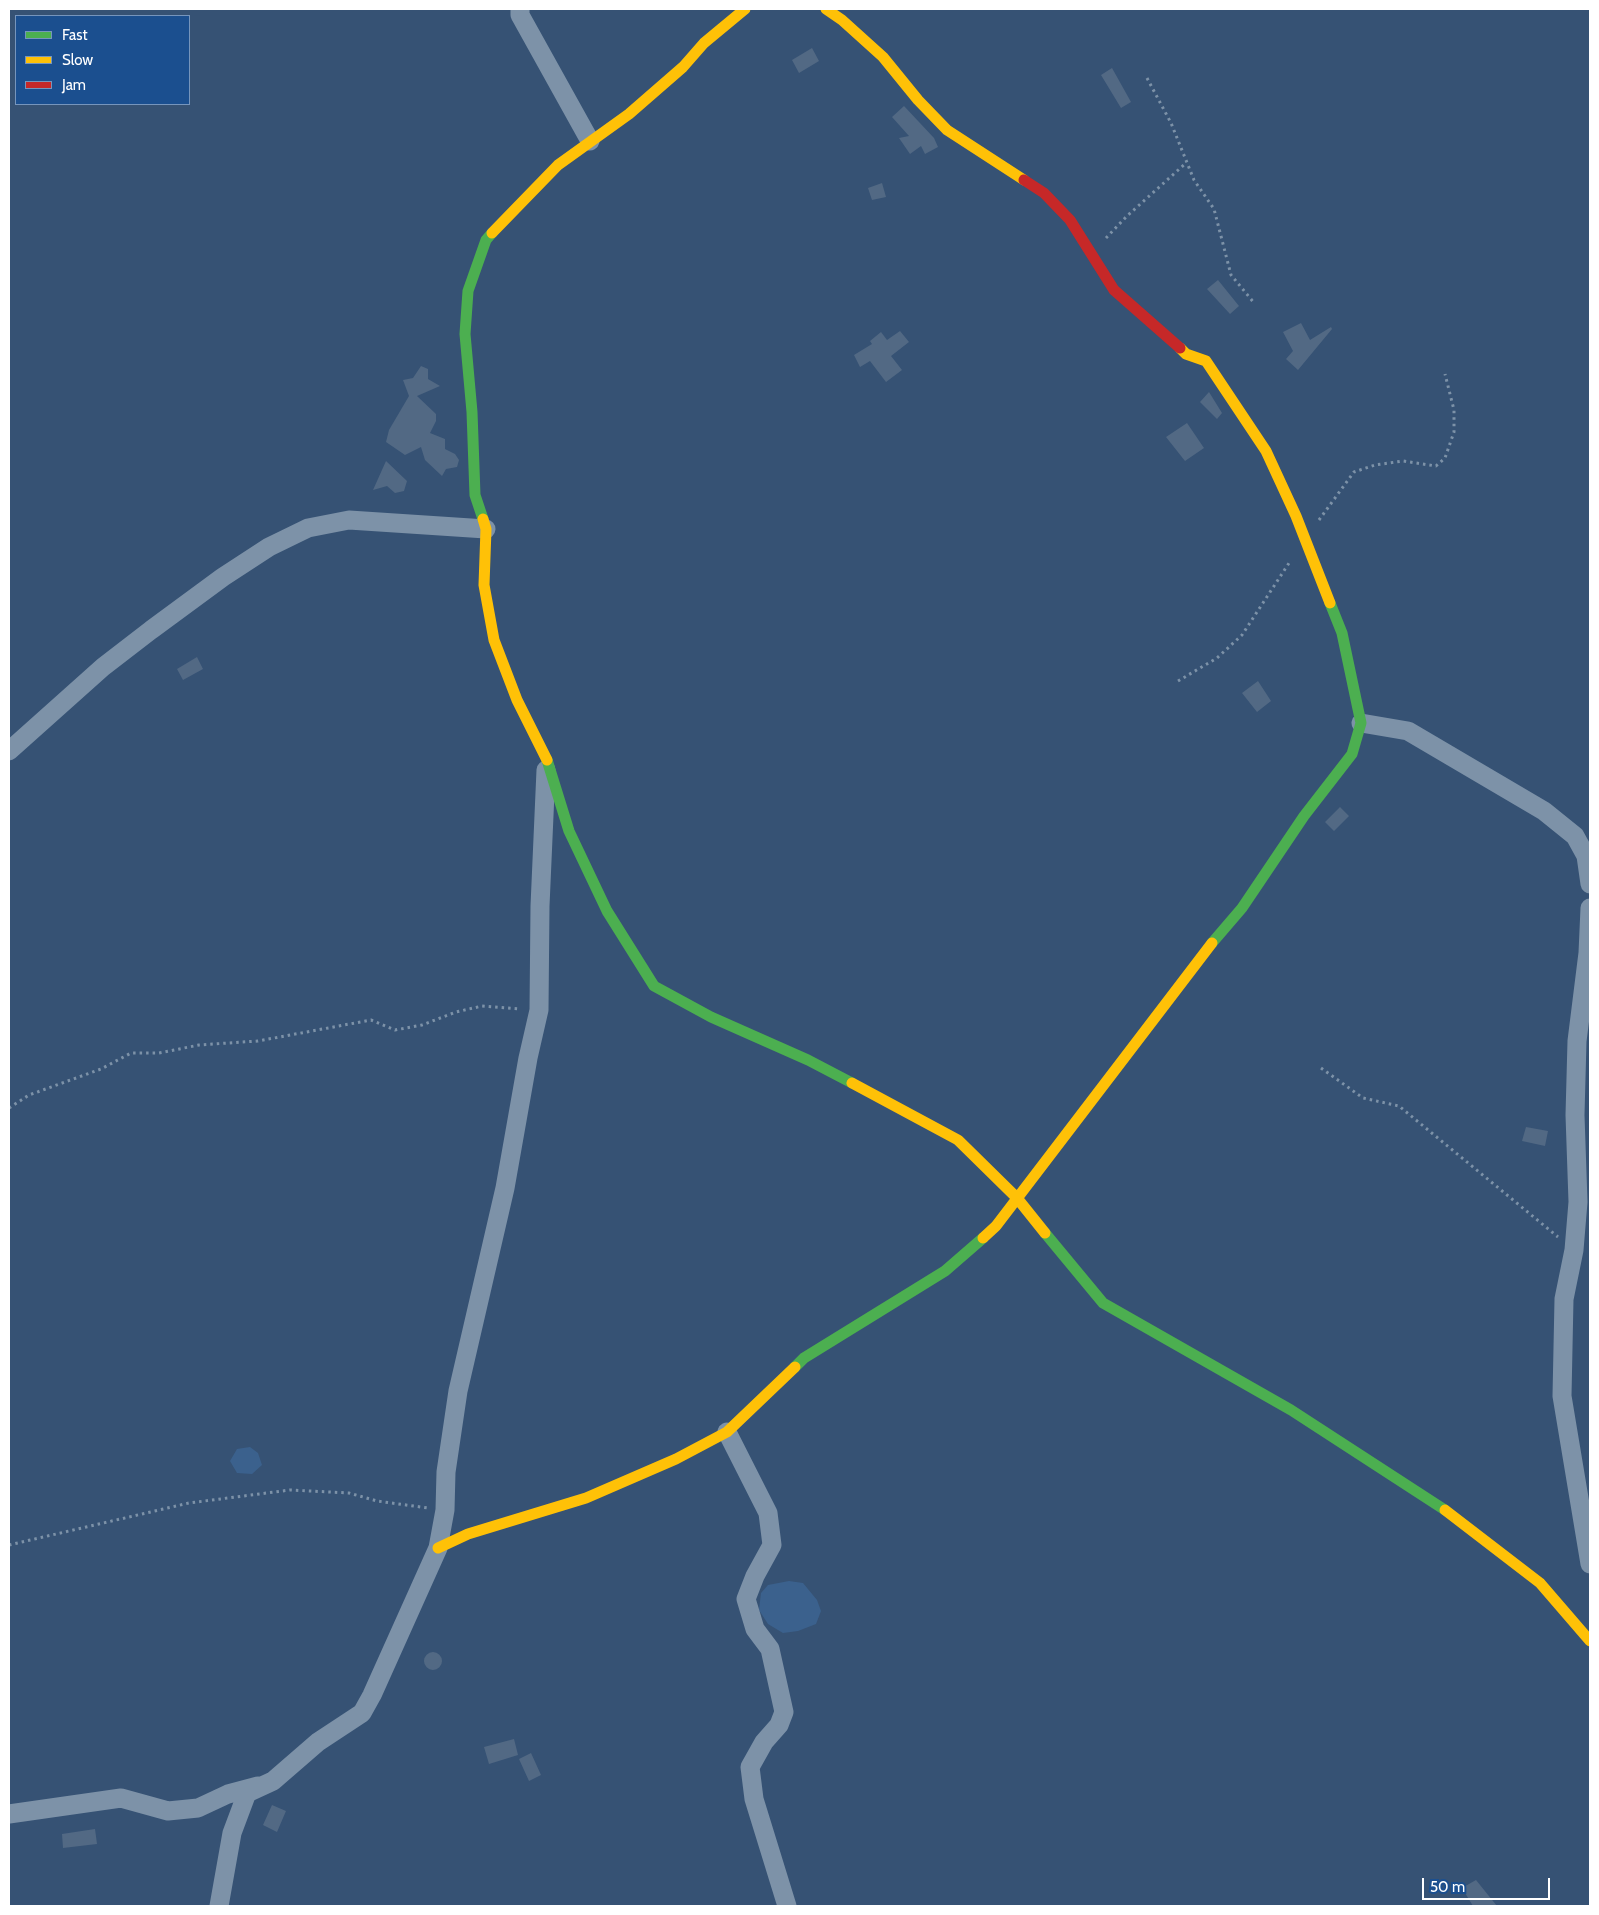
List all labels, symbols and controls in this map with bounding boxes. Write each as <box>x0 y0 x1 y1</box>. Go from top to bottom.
legend <box>15 15 190 105</box>
text: Fast <box>62 26 87 44</box>
text: Slow <box>62 51 93 69</box>
text: Jam <box>62 76 86 94</box>
scale bar <box>1424 1868 1552 1900</box>
text: 50 m <box>1430 1878 1465 1896</box>

